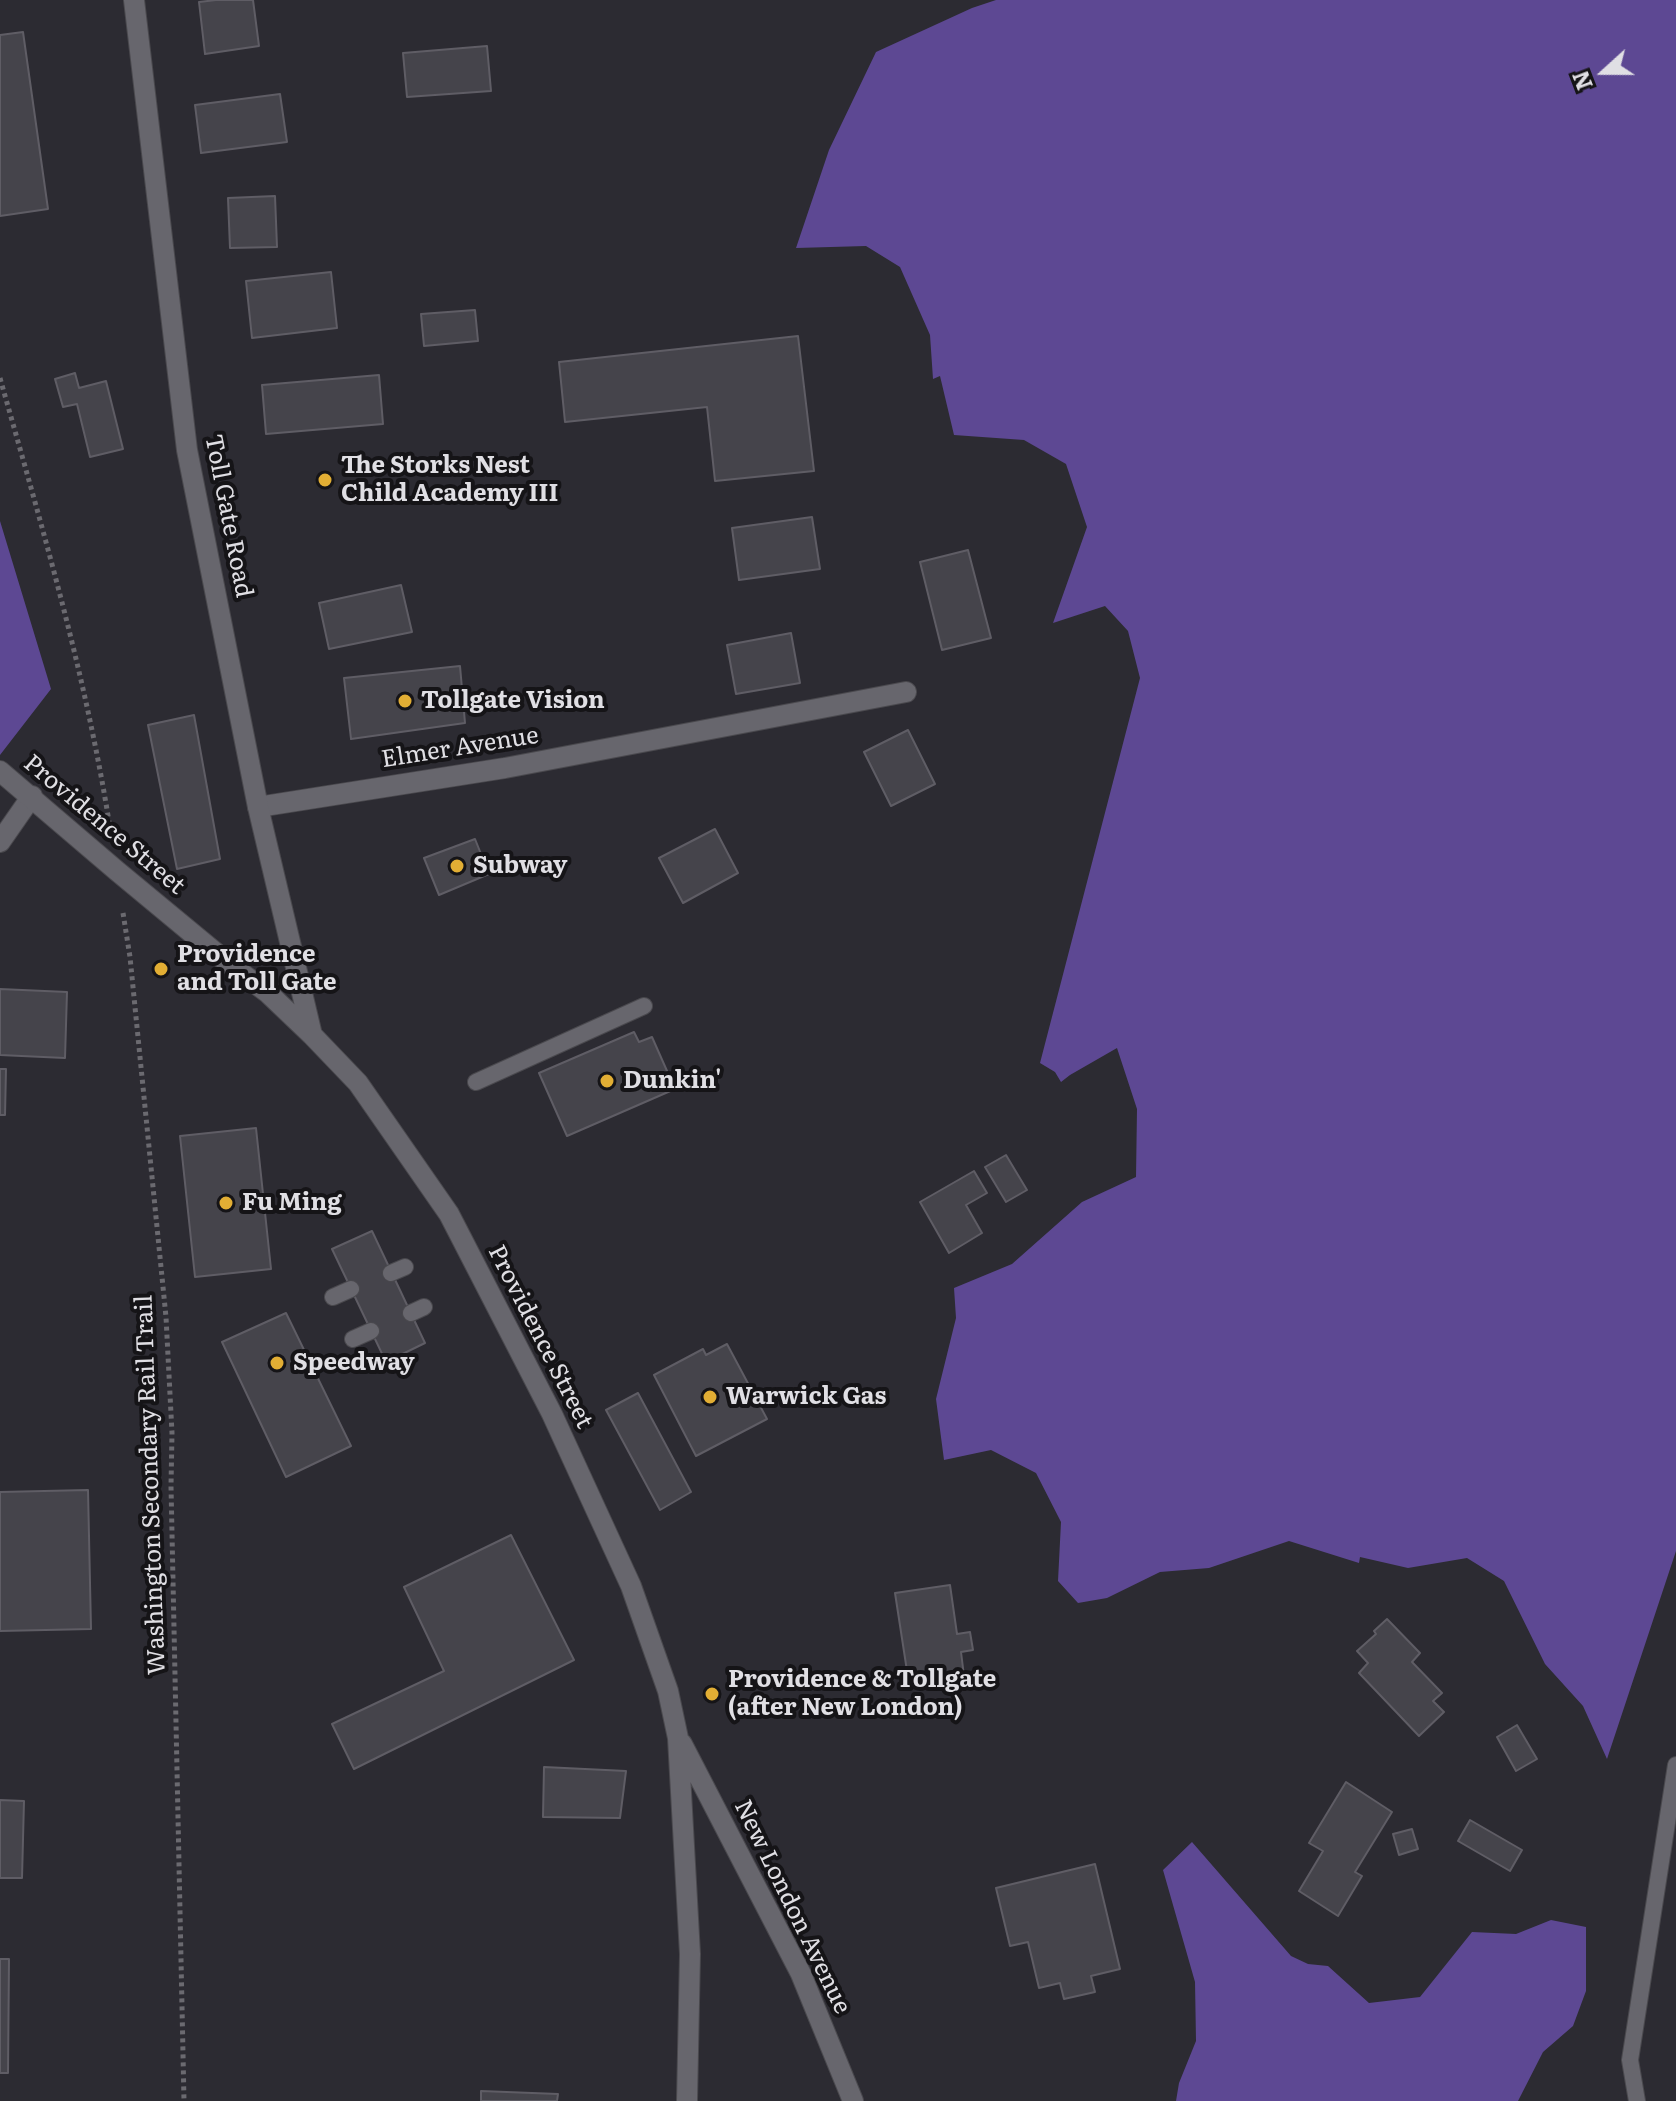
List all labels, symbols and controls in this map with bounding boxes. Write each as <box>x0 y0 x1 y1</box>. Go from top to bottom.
north arrow <box>1564 32 1644 112</box>
text: N <box>1562 66 1600 95</box>
street label: Toll Gate Road <box>198 432 258 600</box>
place label: The Storks Nest Child Academy III <box>341 452 558 508</box>
marker: The Storks Nest Child Academy III <box>316 471 334 489</box>
place label: Tollgate Vision <box>421 687 605 715</box>
marker: Tollgate Vision <box>396 692 414 710</box>
street label: Elmer Avenue <box>379 721 541 775</box>
street label: Providence Street <box>18 749 190 901</box>
place label: Subway <box>473 852 567 880</box>
marker: Subway <box>448 857 466 875</box>
place label: Providence and Toll Gate <box>177 941 337 997</box>
marker: Providence and Toll Gate <box>152 960 170 978</box>
place label: Dunkin' <box>623 1067 721 1095</box>
marker: Dunkin' <box>598 1072 616 1090</box>
place label: Fu Ming <box>242 1189 342 1217</box>
marker: Fu Ming <box>217 1194 235 1212</box>
street label: Providence Street <box>481 1241 599 1433</box>
street label: Washington Secondary Rail Trail <box>130 1294 172 1676</box>
place label: Speedway <box>293 1349 415 1377</box>
marker: Speedway <box>268 1354 286 1372</box>
place label: Warwick Gas <box>726 1383 887 1411</box>
marker: Warwick Gas <box>701 1388 719 1406</box>
place label: Providence & Tollgate (after New London) <box>728 1666 996 1722</box>
marker: Providence & Tollgate (after New London) <box>703 1685 721 1703</box>
street label: New London Avenue <box>728 1795 856 2019</box>

